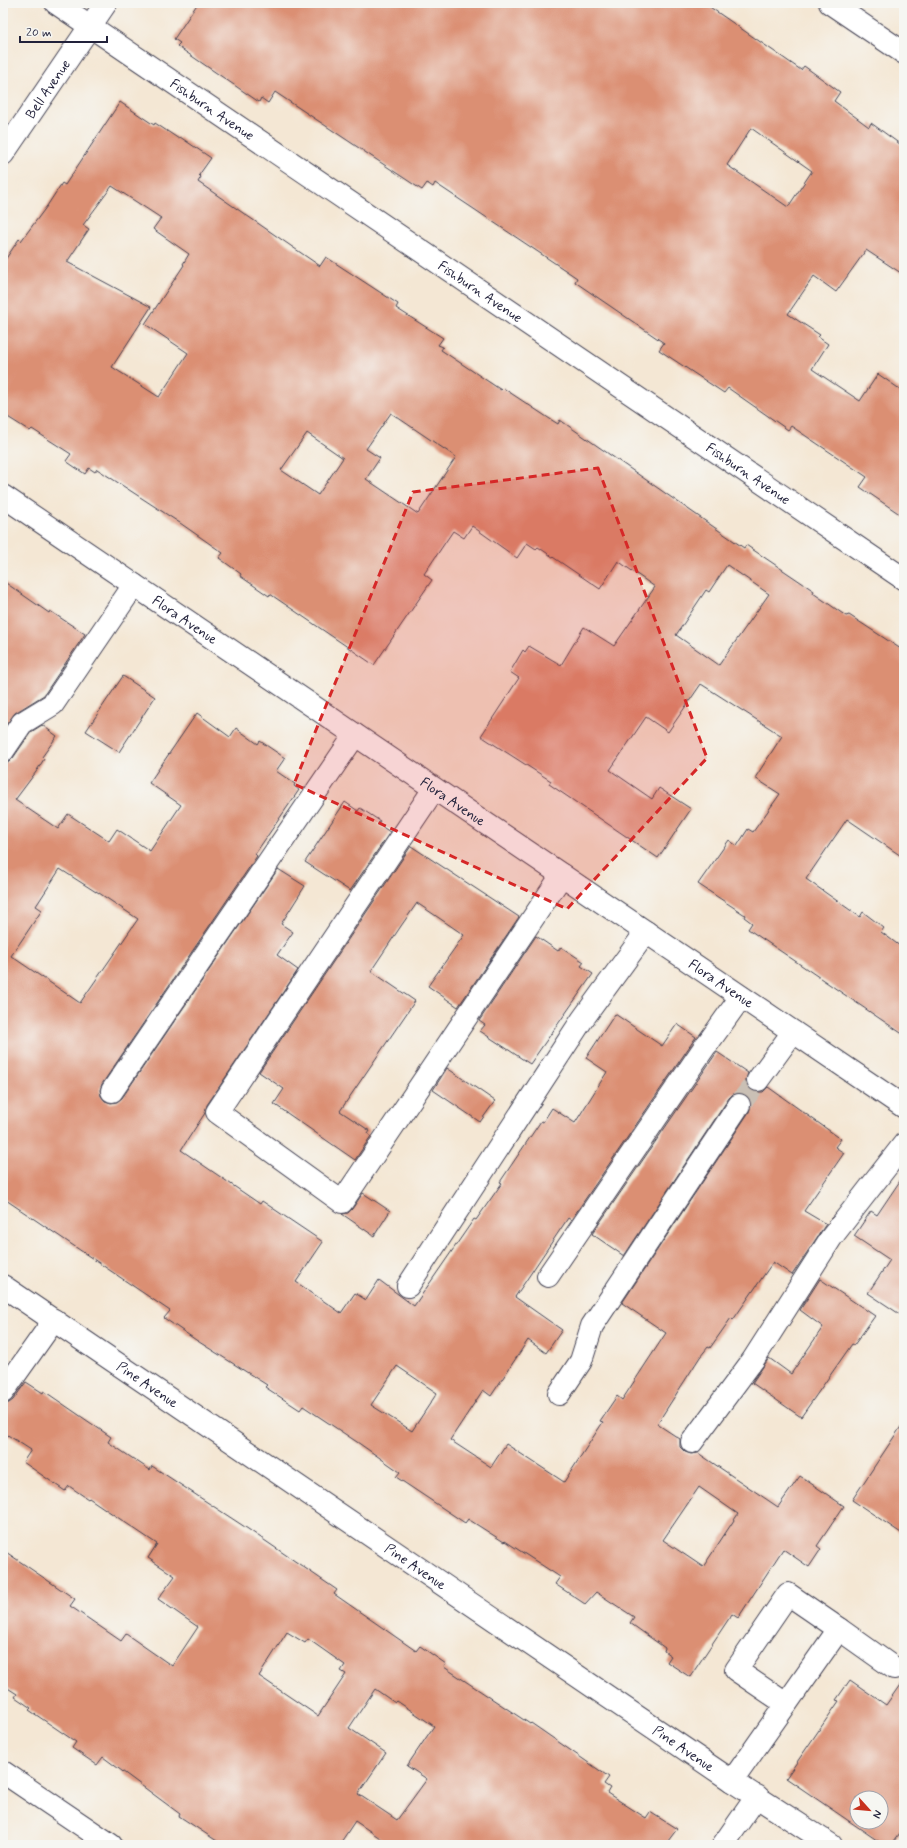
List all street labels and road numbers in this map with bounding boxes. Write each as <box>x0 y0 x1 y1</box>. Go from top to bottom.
street label: Bell Avenue <box>22 56 75 122</box>
street label: Fishburn Avenue <box>166 75 257 145</box>
street label: Fishburn Avenue <box>434 257 525 327</box>
street label: Fishburn Avenue <box>702 439 794 509</box>
street label: Flora Avenue <box>148 592 221 649</box>
street label: Flora Avenue <box>417 774 489 831</box>
street label: Flora Avenue <box>685 955 757 1013</box>
street label: Pine Avenue <box>113 1358 182 1413</box>
street label: Pine Avenue <box>381 1540 450 1595</box>
street label: Pine Avenue <box>649 1722 718 1777</box>

